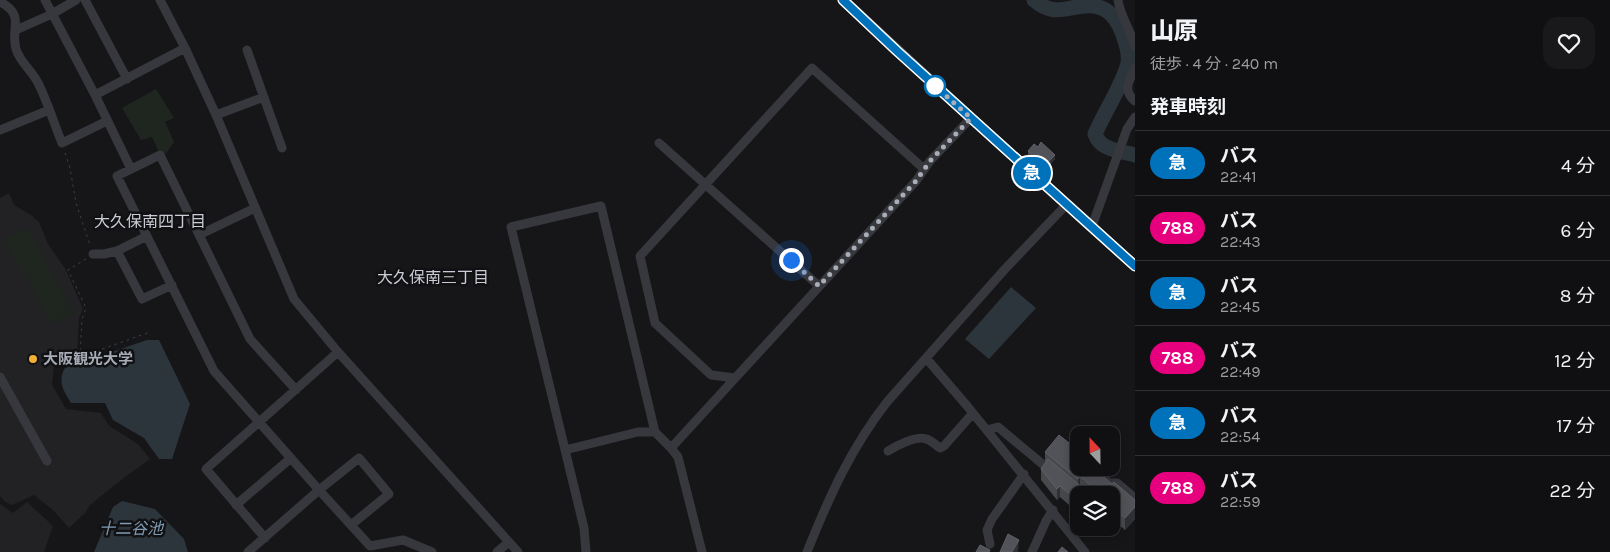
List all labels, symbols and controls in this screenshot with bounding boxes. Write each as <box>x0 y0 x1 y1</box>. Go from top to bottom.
text: 山原 <box>1150 17 1198 45</box>
button: heart <box>1543 17 1595 69</box>
text: 徒歩 · 4 分 · 240 m <box>1150 54 1278 73</box>
unlabelled marker <box>924 75 946 97</box>
text: 発車時刻 <box>1150 96 1226 118</box>
text: バス <box>1220 145 1258 167</box>
text: 急 <box>1169 152 1187 174</box>
text: 4 分 <box>1561 155 1595 177</box>
line badge: 急 <box>1016 157 1048 189</box>
text: 急 <box>1023 162 1041 184</box>
text: 22:41 <box>1220 167 1256 186</box>
text: バス <box>1220 210 1258 232</box>
district label: 大久保南四丁目 <box>94 212 206 231</box>
text: 788 <box>1161 217 1194 239</box>
text: 6 分 <box>1561 220 1595 242</box>
text: 22:43 <box>1220 232 1261 251</box>
your location <box>779 248 804 273</box>
district label: 大久保南三丁目 <box>377 268 489 287</box>
text: バス <box>1220 275 1258 297</box>
text: 急 <box>1169 282 1187 304</box>
text: 8 分 <box>1560 285 1595 307</box>
text: 22:45 <box>1220 297 1260 316</box>
text: バス <box>1220 340 1258 362</box>
text: 788 <box>1161 347 1194 369</box>
place label: 大阪観光大学 <box>43 350 133 368</box>
text: 12 分 <box>1554 350 1595 372</box>
marker: 大阪観光大学 <box>27 353 39 365</box>
text: 22:49 <box>1220 362 1260 381</box>
text: バス <box>1220 405 1258 427</box>
text: 急 <box>1169 412 1187 434</box>
text: 17 分 <box>1556 415 1595 437</box>
north arrow <box>1070 426 1120 476</box>
map controls <box>1070 426 1120 536</box>
text: 22:54 <box>1220 427 1260 446</box>
text: バス <box>1220 470 1258 492</box>
text: 788 <box>1161 477 1194 499</box>
text: 22 分 <box>1549 480 1595 502</box>
button: layers <box>1070 486 1120 536</box>
text: 22:59 <box>1220 492 1261 511</box>
water label: 十二谷池 <box>99 519 165 538</box>

